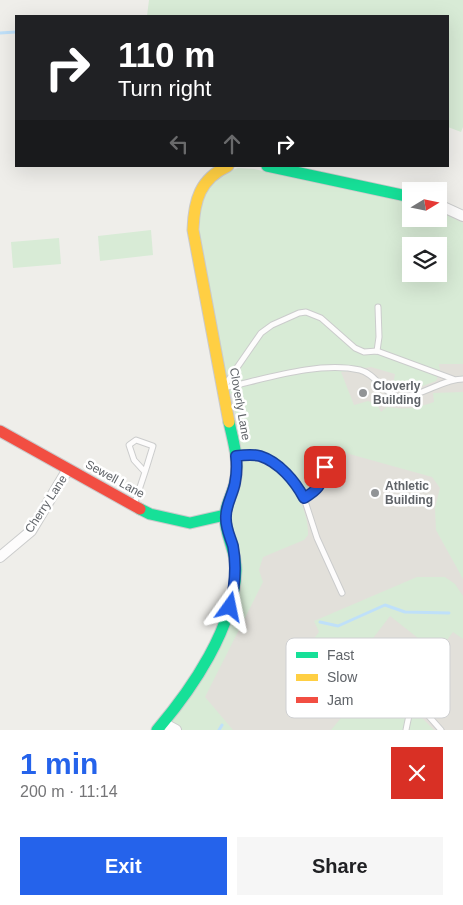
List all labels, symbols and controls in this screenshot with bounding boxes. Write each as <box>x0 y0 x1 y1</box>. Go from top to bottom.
icon: right <box>35 35 100 100</box>
text: 110 m <box>118 35 215 74</box>
text: Turn right <box>118 76 211 101</box>
icon: left <box>165 130 193 158</box>
icon: ahead <box>218 130 246 158</box>
icon: right <box>271 130 299 158</box>
north arrow <box>402 182 448 228</box>
map controls <box>402 182 447 282</box>
button: layers <box>402 237 447 282</box>
street label: Cloverly Lane <box>227 367 253 442</box>
place label: Cloverly Building <box>373 379 421 407</box>
marker: Cloverly Building <box>357 387 369 399</box>
pin <box>304 446 346 488</box>
icon: arrive <box>311 453 339 481</box>
street label: Sewell Lane <box>83 457 147 501</box>
street label: Cherry Lane <box>22 472 70 536</box>
place label: Athletic Building <box>385 479 433 507</box>
marker: Athletic Building <box>369 487 381 499</box>
position arrow <box>203 580 255 632</box>
legend <box>286 638 450 718</box>
text: Fast <box>327 647 354 663</box>
text: Slow <box>327 669 358 685</box>
text: Jam <box>327 692 353 708</box>
text: 1 min <box>20 747 98 780</box>
button: close <box>391 747 443 799</box>
text: 200 m · 11:14 <box>20 783 118 800</box>
button: Exit <box>20 837 227 895</box>
button: Share <box>237 837 443 895</box>

